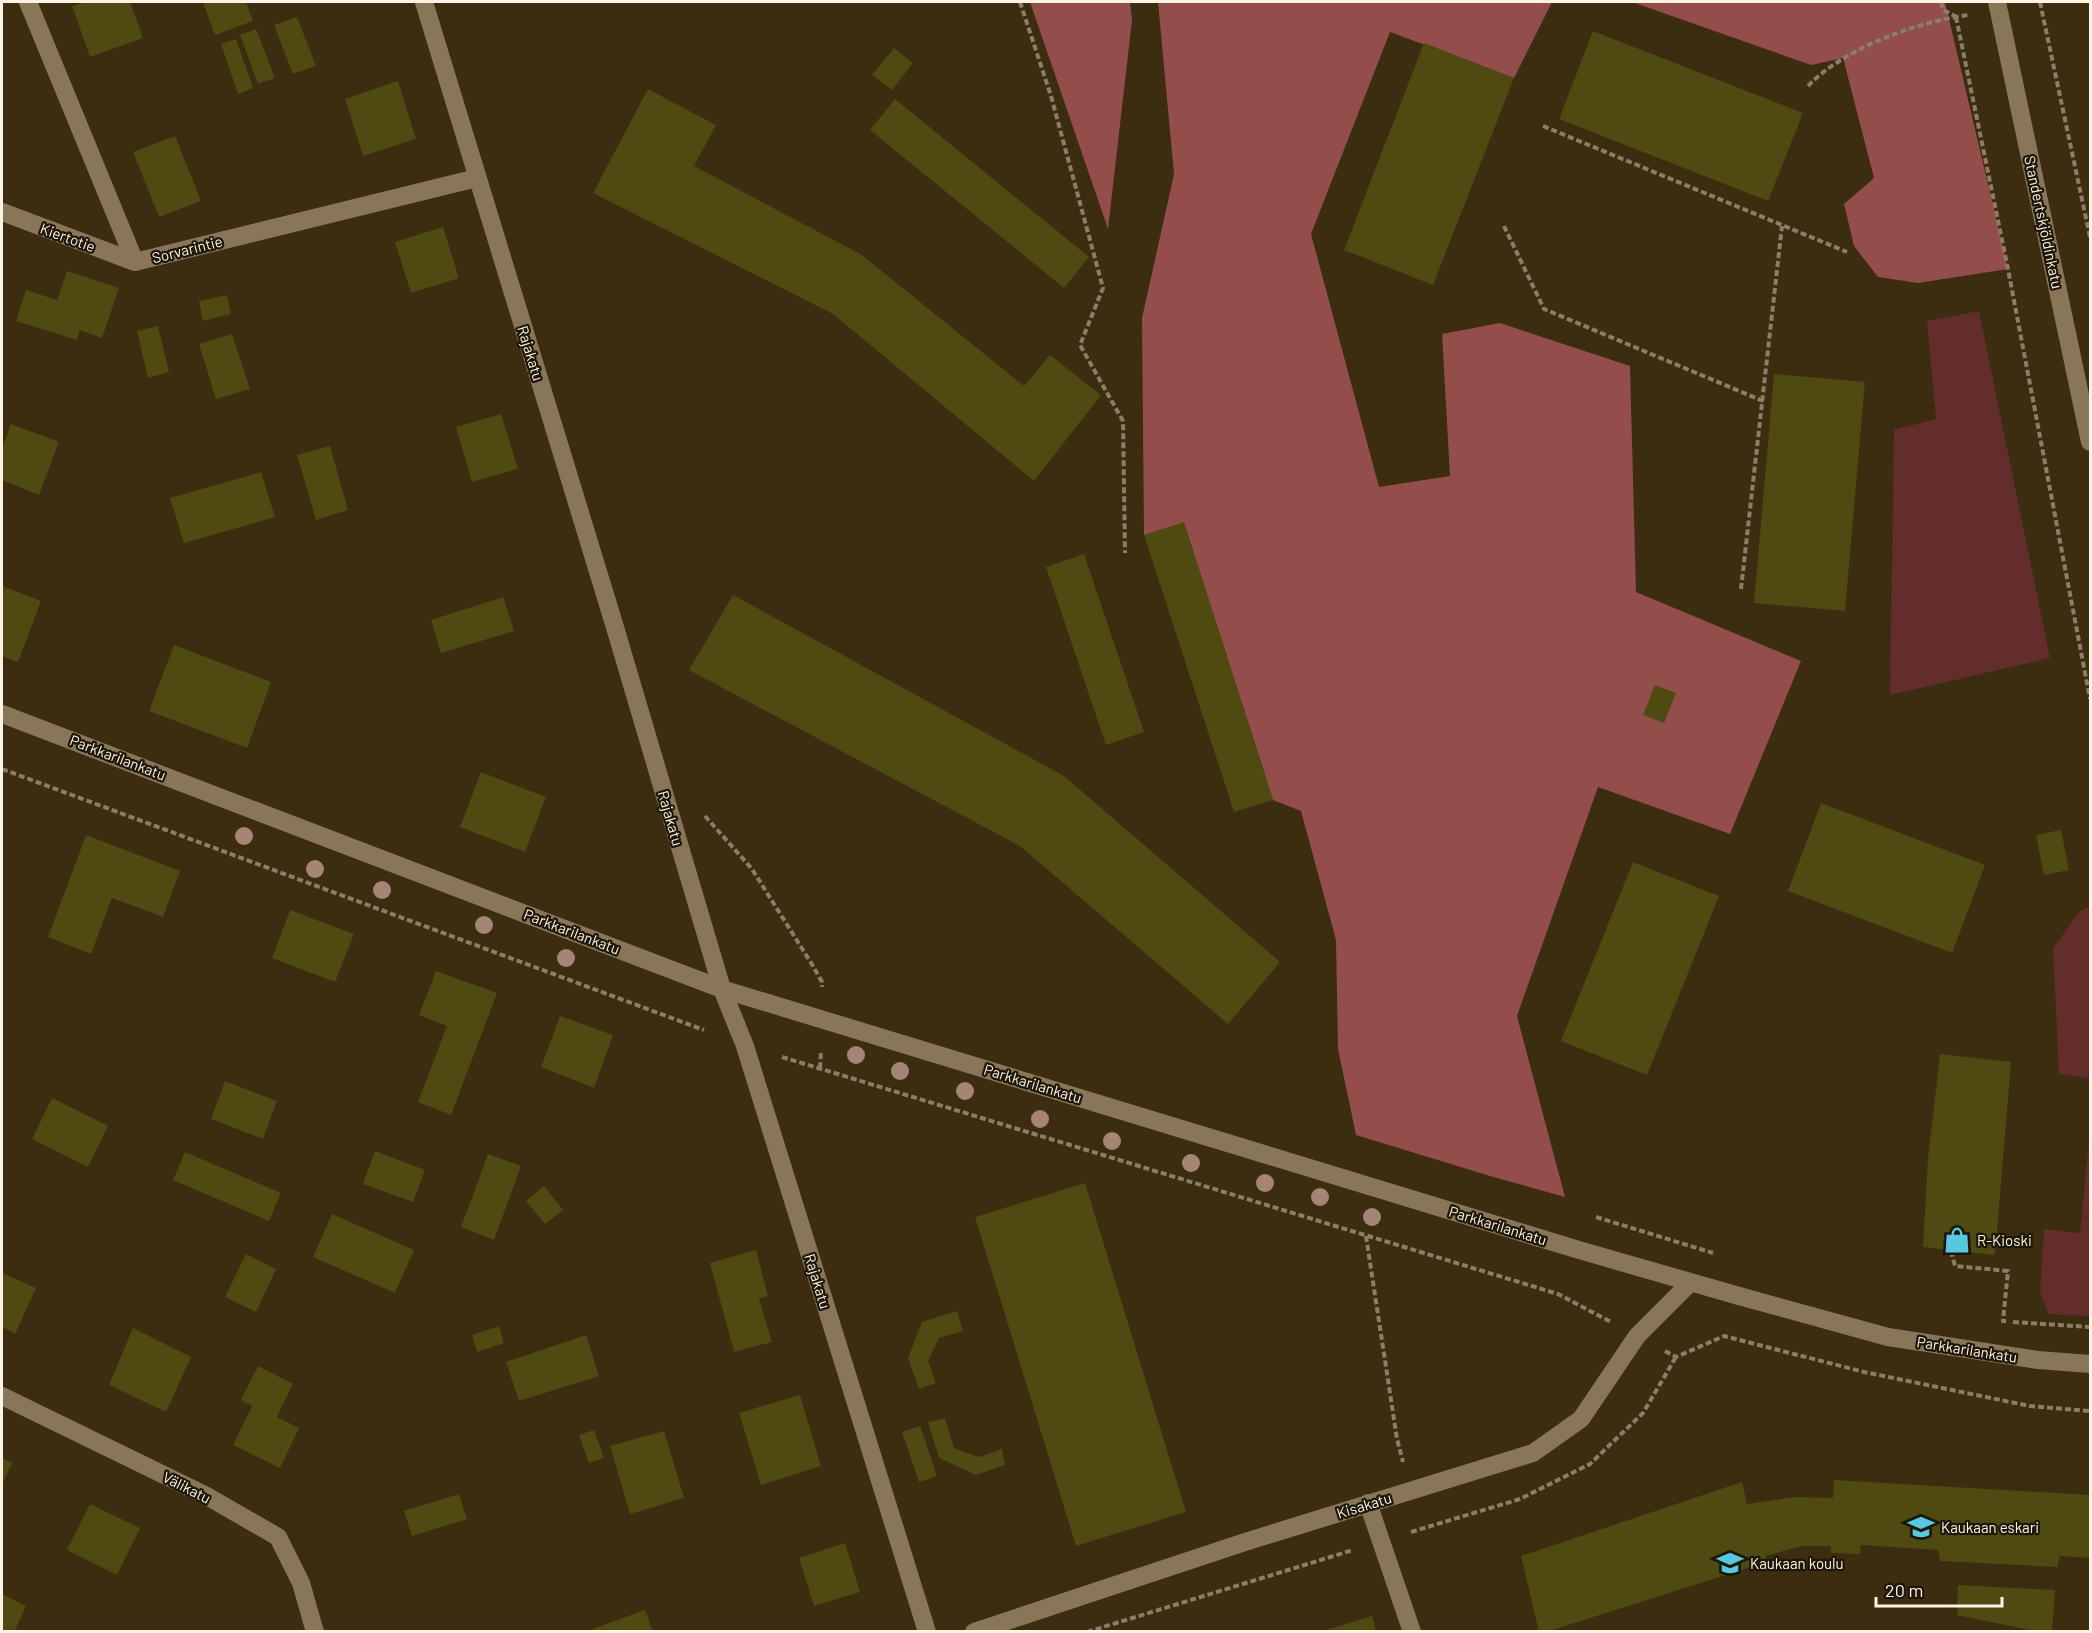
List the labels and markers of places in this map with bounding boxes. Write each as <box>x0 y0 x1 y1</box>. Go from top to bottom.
shop icon: R-Kioski <box>1942 1225 1972 1255</box>
place label: R-Kioski <box>1977 1231 2032 1249</box>
school or university icon: Kaukaan eskari <box>1906 1512 1936 1542</box>
place label: Kaukaan eskari <box>1941 1518 2039 1536</box>
school or university icon: Kaukaan koulu <box>1715 1548 1745 1578</box>
place label: Kaukaan koulu <box>1750 1554 1844 1572</box>

